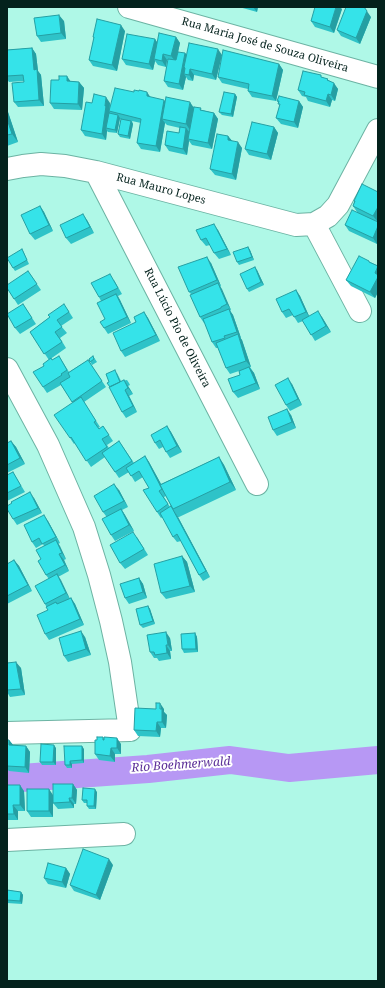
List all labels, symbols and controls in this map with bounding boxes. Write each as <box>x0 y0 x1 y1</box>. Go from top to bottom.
street label: Rua Maria José de Souza Oliveira <box>180 15 350 75</box>
street label: Rua Mauro Lopes <box>115 171 207 207</box>
street label: Rua Lúcio Pio de Oliveira <box>141 266 213 390</box>
water label: Rio Boehmerwald <box>131 754 231 776</box>

